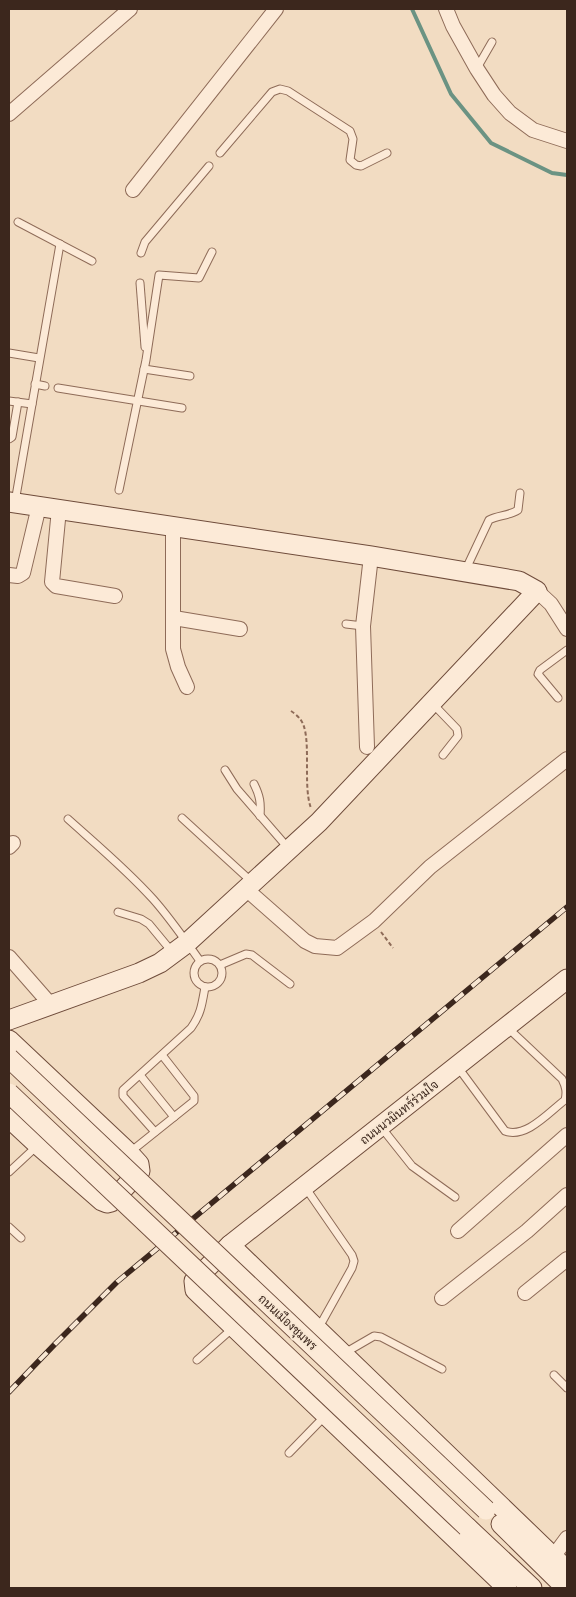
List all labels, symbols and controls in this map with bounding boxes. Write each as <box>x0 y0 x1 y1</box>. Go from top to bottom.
street label: ถนนนวมินทร์ร่วมใจ <box>357 1077 441 1147</box>
street label: ถนนเมืองชุมพร <box>254 1291 321 1355</box>

